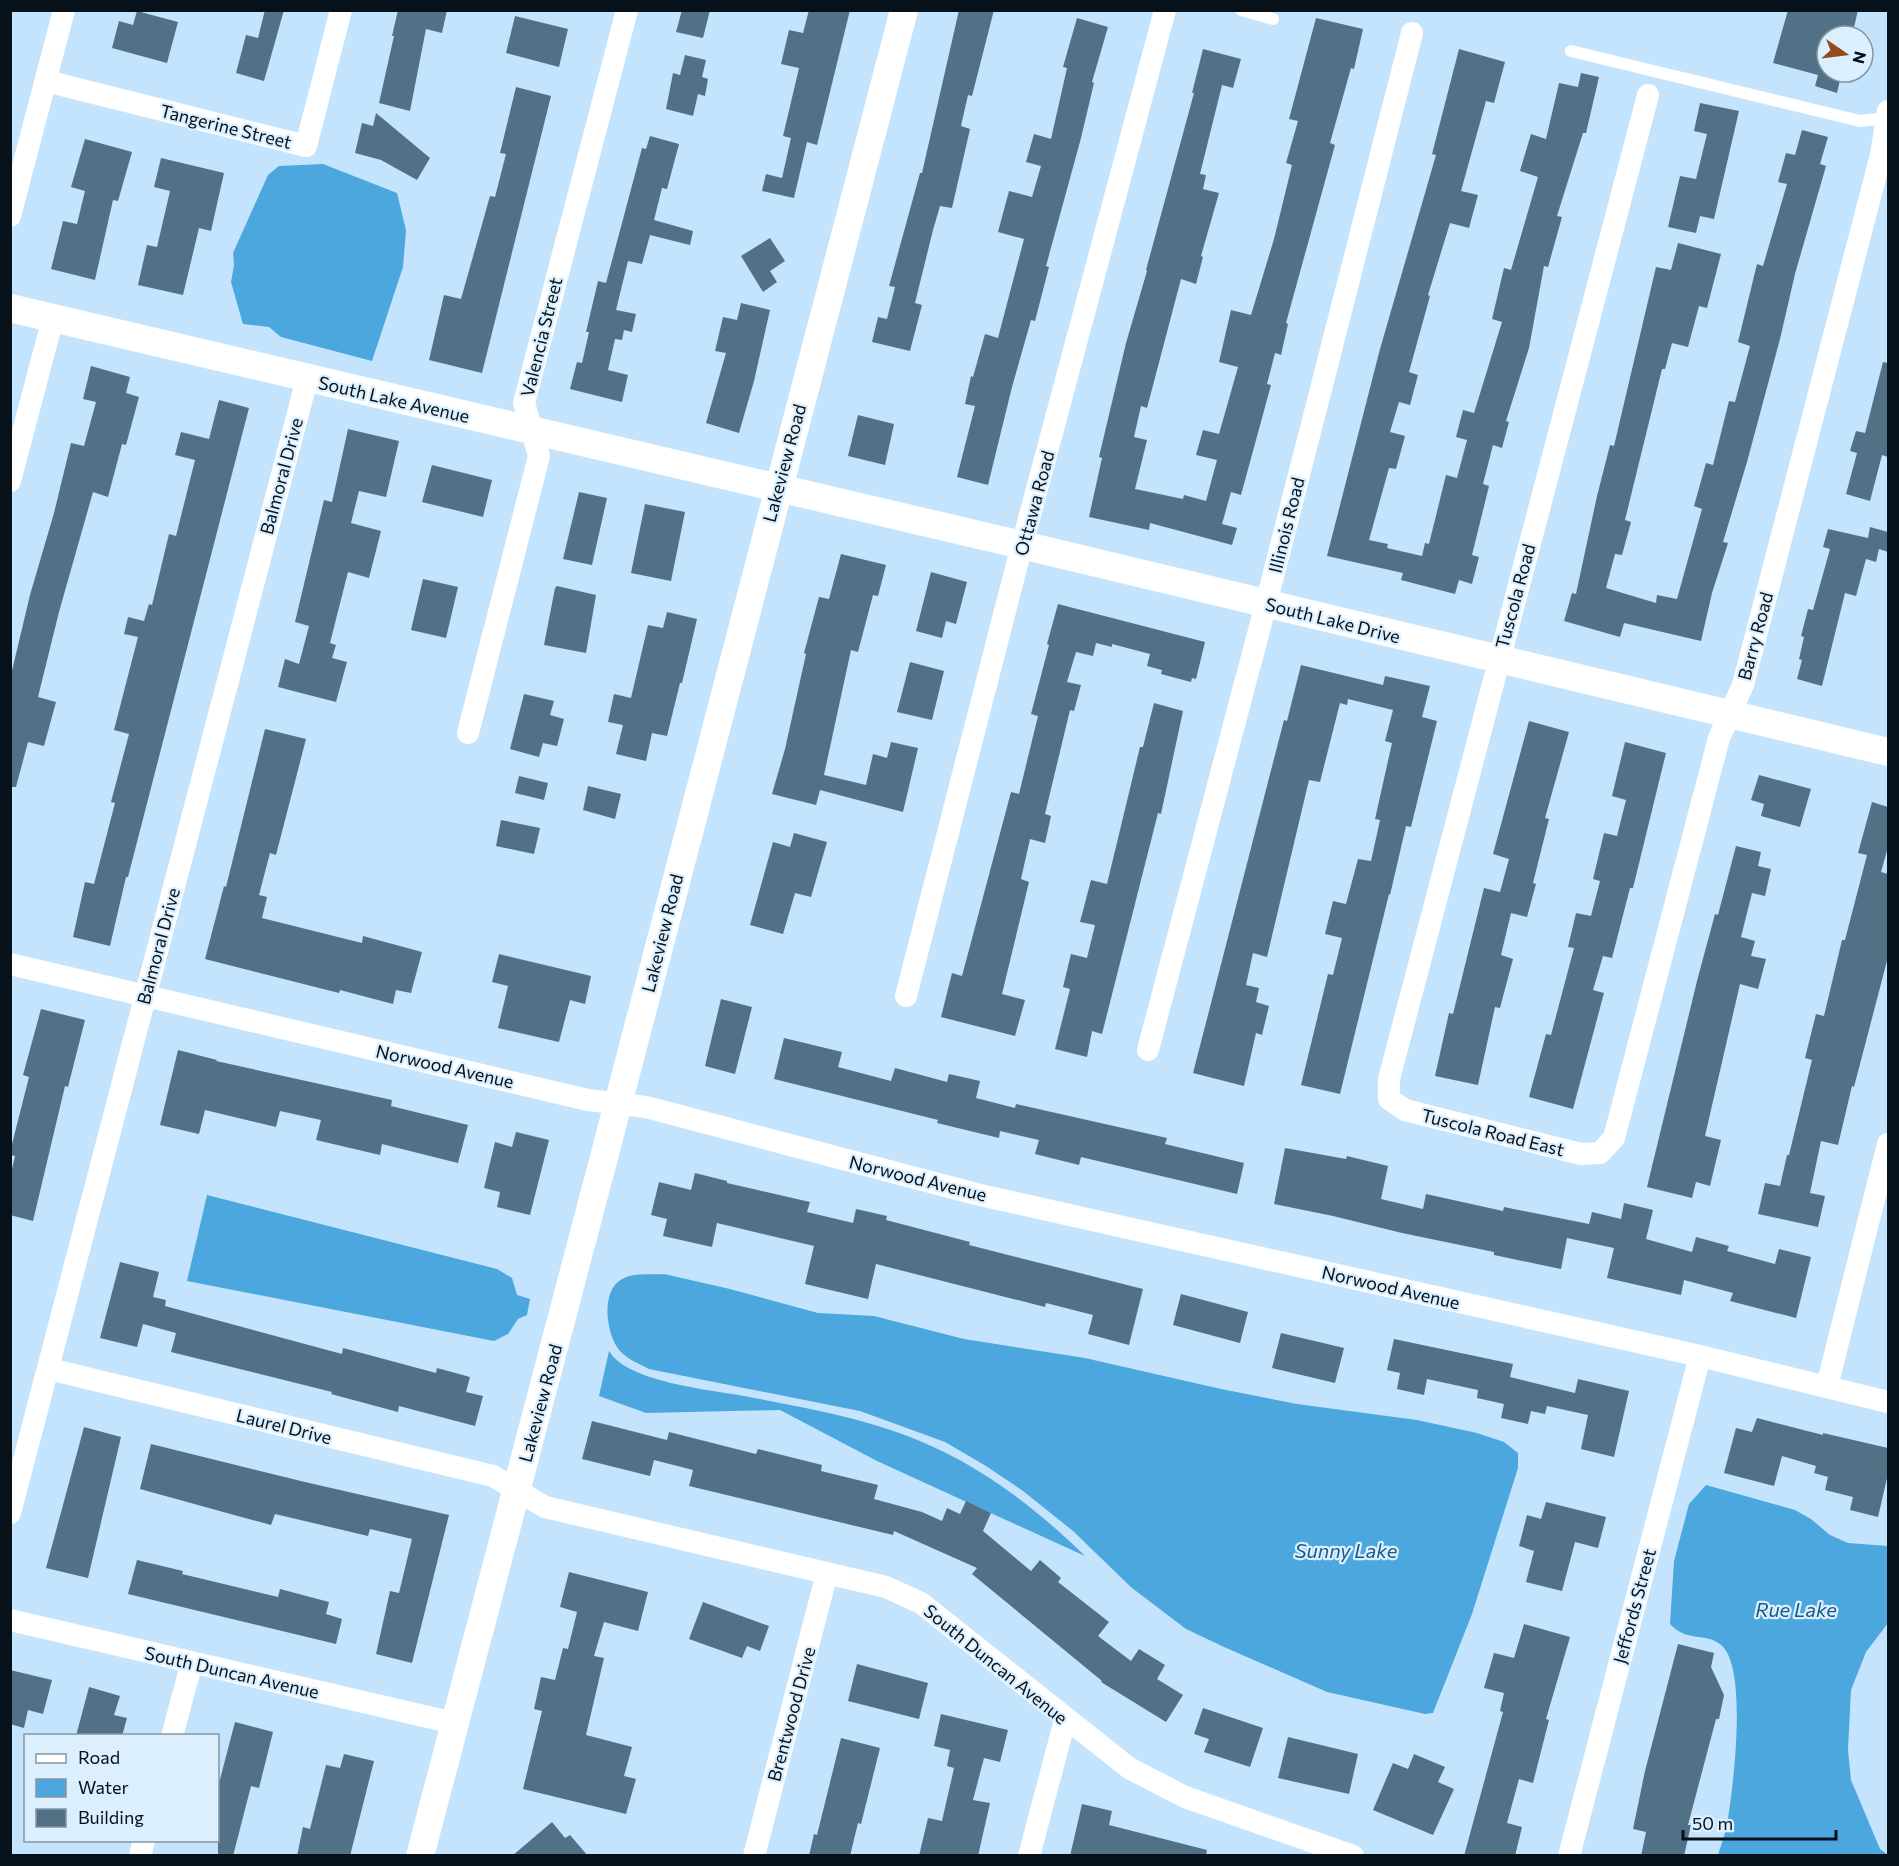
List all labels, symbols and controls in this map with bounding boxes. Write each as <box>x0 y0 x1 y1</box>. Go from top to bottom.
north arrow <box>1815 24 1875 84</box>
text: N <box>1849 50 1871 66</box>
street label: Tangerine Street <box>158 99 294 153</box>
street label: Valencia Street <box>516 275 566 399</box>
street label: South Lake Avenue <box>316 371 472 427</box>
street label: Lakeview Road <box>758 402 810 524</box>
street label: Balmoral Drive <box>255 415 307 537</box>
street label: Ottawa Road <box>1009 448 1059 558</box>
street label: Illinois Road <box>1263 475 1309 575</box>
street label: Tuscola Road <box>1490 541 1540 651</box>
street label: Barry Road <box>1733 590 1777 682</box>
street label: South Lake Drive <box>1263 593 1403 647</box>
street label: Lakeview Road <box>637 871 687 995</box>
street label: Balmoral Drive <box>132 885 184 1007</box>
street label: Norwood Avenue <box>374 1039 516 1093</box>
street label: Tuscola Road East <box>1419 1104 1567 1160</box>
street label: Norwood Avenue <box>847 1150 989 1206</box>
street label: Norwood Avenue <box>1320 1260 1462 1314</box>
street label: Lakeview Road <box>514 1342 566 1464</box>
street label: Laurel Drive <box>234 1404 334 1448</box>
water label: Sunny Lake <box>1295 1538 1398 1562</box>
street label: Jeffords Street <box>1608 1546 1660 1666</box>
water label: Rue Lake <box>1755 1597 1837 1621</box>
street label: South Duncan Avenue <box>920 1599 1072 1729</box>
street label: South Duncan Avenue <box>143 1641 321 1703</box>
street label: Brentwood Drive <box>762 1644 820 1784</box>
legend <box>24 1734 219 1842</box>
text: Road <box>78 1746 120 1768</box>
text: Water <box>78 1776 129 1798</box>
scale bar <box>1683 1803 1836 1841</box>
text: Building <box>78 1806 144 1828</box>
text: 50 m <box>1692 1812 1733 1834</box>

